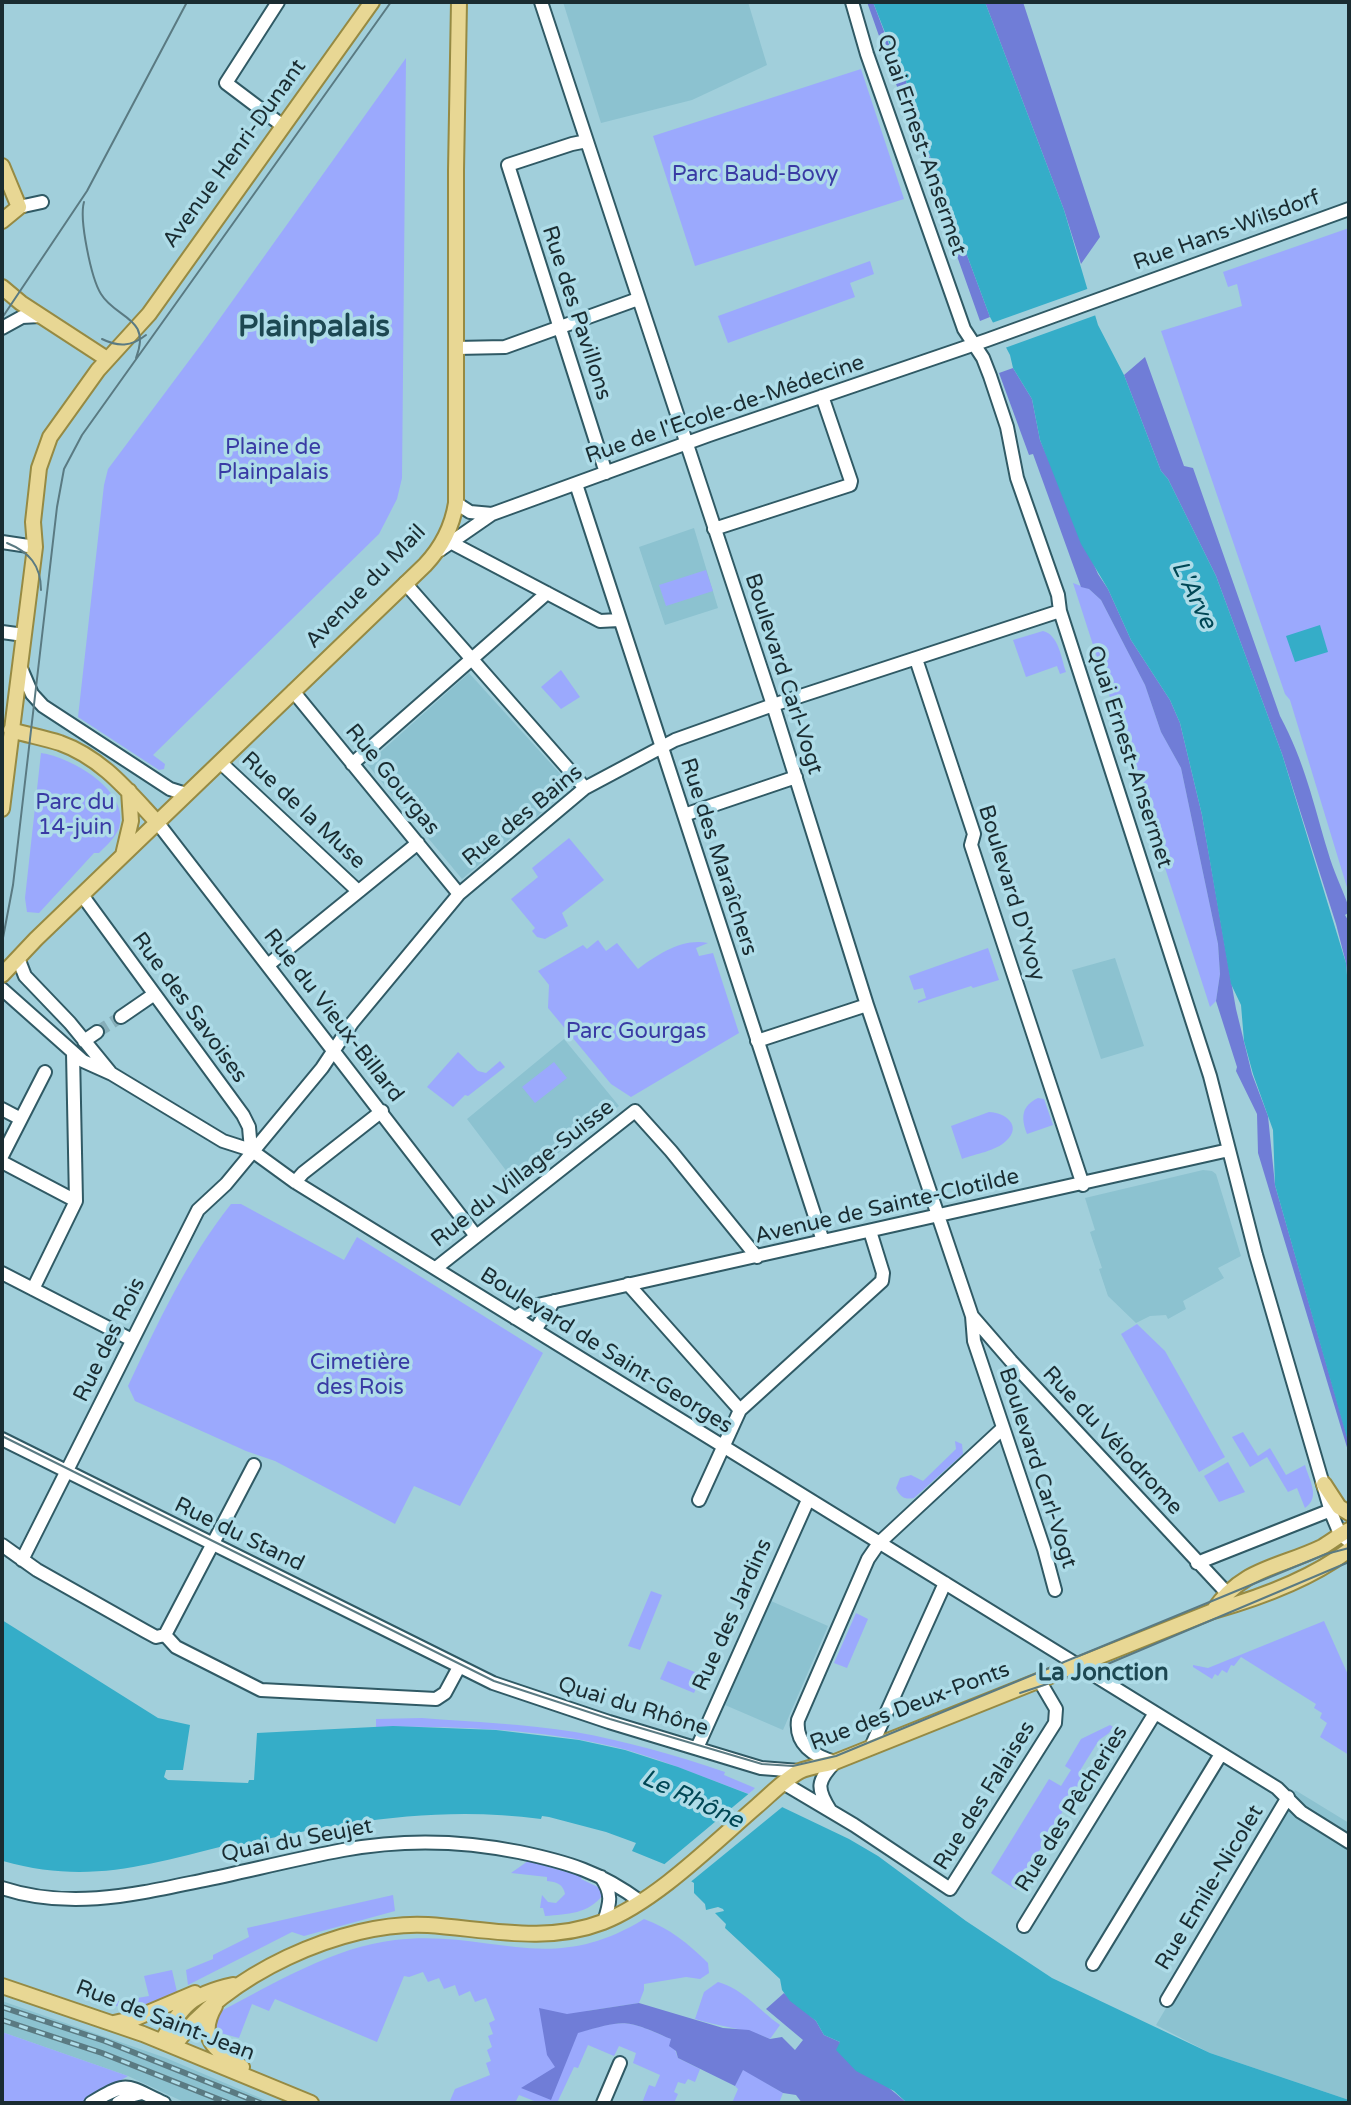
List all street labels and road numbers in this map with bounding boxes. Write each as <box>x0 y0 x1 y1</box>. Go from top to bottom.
street label: Quai Ernest-Ansermet <box>871 31 971 259</box>
street label: Avenue Henri-Dunant <box>158 55 312 253</box>
street label: Rue Hans-Wilsdorf <box>1130 185 1324 277</box>
street label: Rue des Pavillons <box>535 223 617 403</box>
street label: Rue de l'Ecole-de-Médecine <box>582 350 868 470</box>
street label: Avenue du Mail <box>300 520 432 654</box>
street label: Boulevard Carl-Vogt <box>738 570 828 778</box>
street label: Quai Ernest-Ansermet <box>1081 642 1177 872</box>
street label: Rue Gourgas <box>339 719 445 841</box>
street label: Rue de la Muse <box>235 747 371 875</box>
street label: Rue des Maraîchers <box>674 755 762 959</box>
street label: Rue des Bains <box>458 760 588 872</box>
street label: Boulevard D'Yvoy <box>972 802 1050 984</box>
street label: Rue du Vieux-Billard <box>257 924 409 1108</box>
street label: Rue des Savoises <box>126 928 252 1088</box>
street label: Rue du Village-Suisse <box>426 1094 620 1254</box>
street label: Avenue de Sainte-Clotilde <box>752 1164 1022 1250</box>
street label: Boulevard de Saint-Georges <box>475 1262 737 1440</box>
street label: Rue des Rois <box>69 1274 151 1406</box>
street label: Rue du Vélodrome <box>1036 1361 1188 1521</box>
street label: Boulevard Carl-Vogt <box>992 1364 1082 1572</box>
street label: Rue du Stand <box>170 1492 308 1578</box>
street label: Rue des Jardins <box>688 1535 778 1695</box>
street label: Rue des Deux-Ponts <box>806 1657 1014 1757</box>
street label: Quai du Rhône <box>555 1672 711 1742</box>
street label: Rue des Falaises <box>929 1717 1041 1875</box>
street label: Rue des Pêcheries <box>1010 1721 1134 1897</box>
street label: Rue Emile-Nicolet <box>1150 1801 1270 1975</box>
street label: Quai du Seujet <box>219 1813 375 1869</box>
street label: Rue de Saint-Jean <box>72 1975 258 2067</box>

